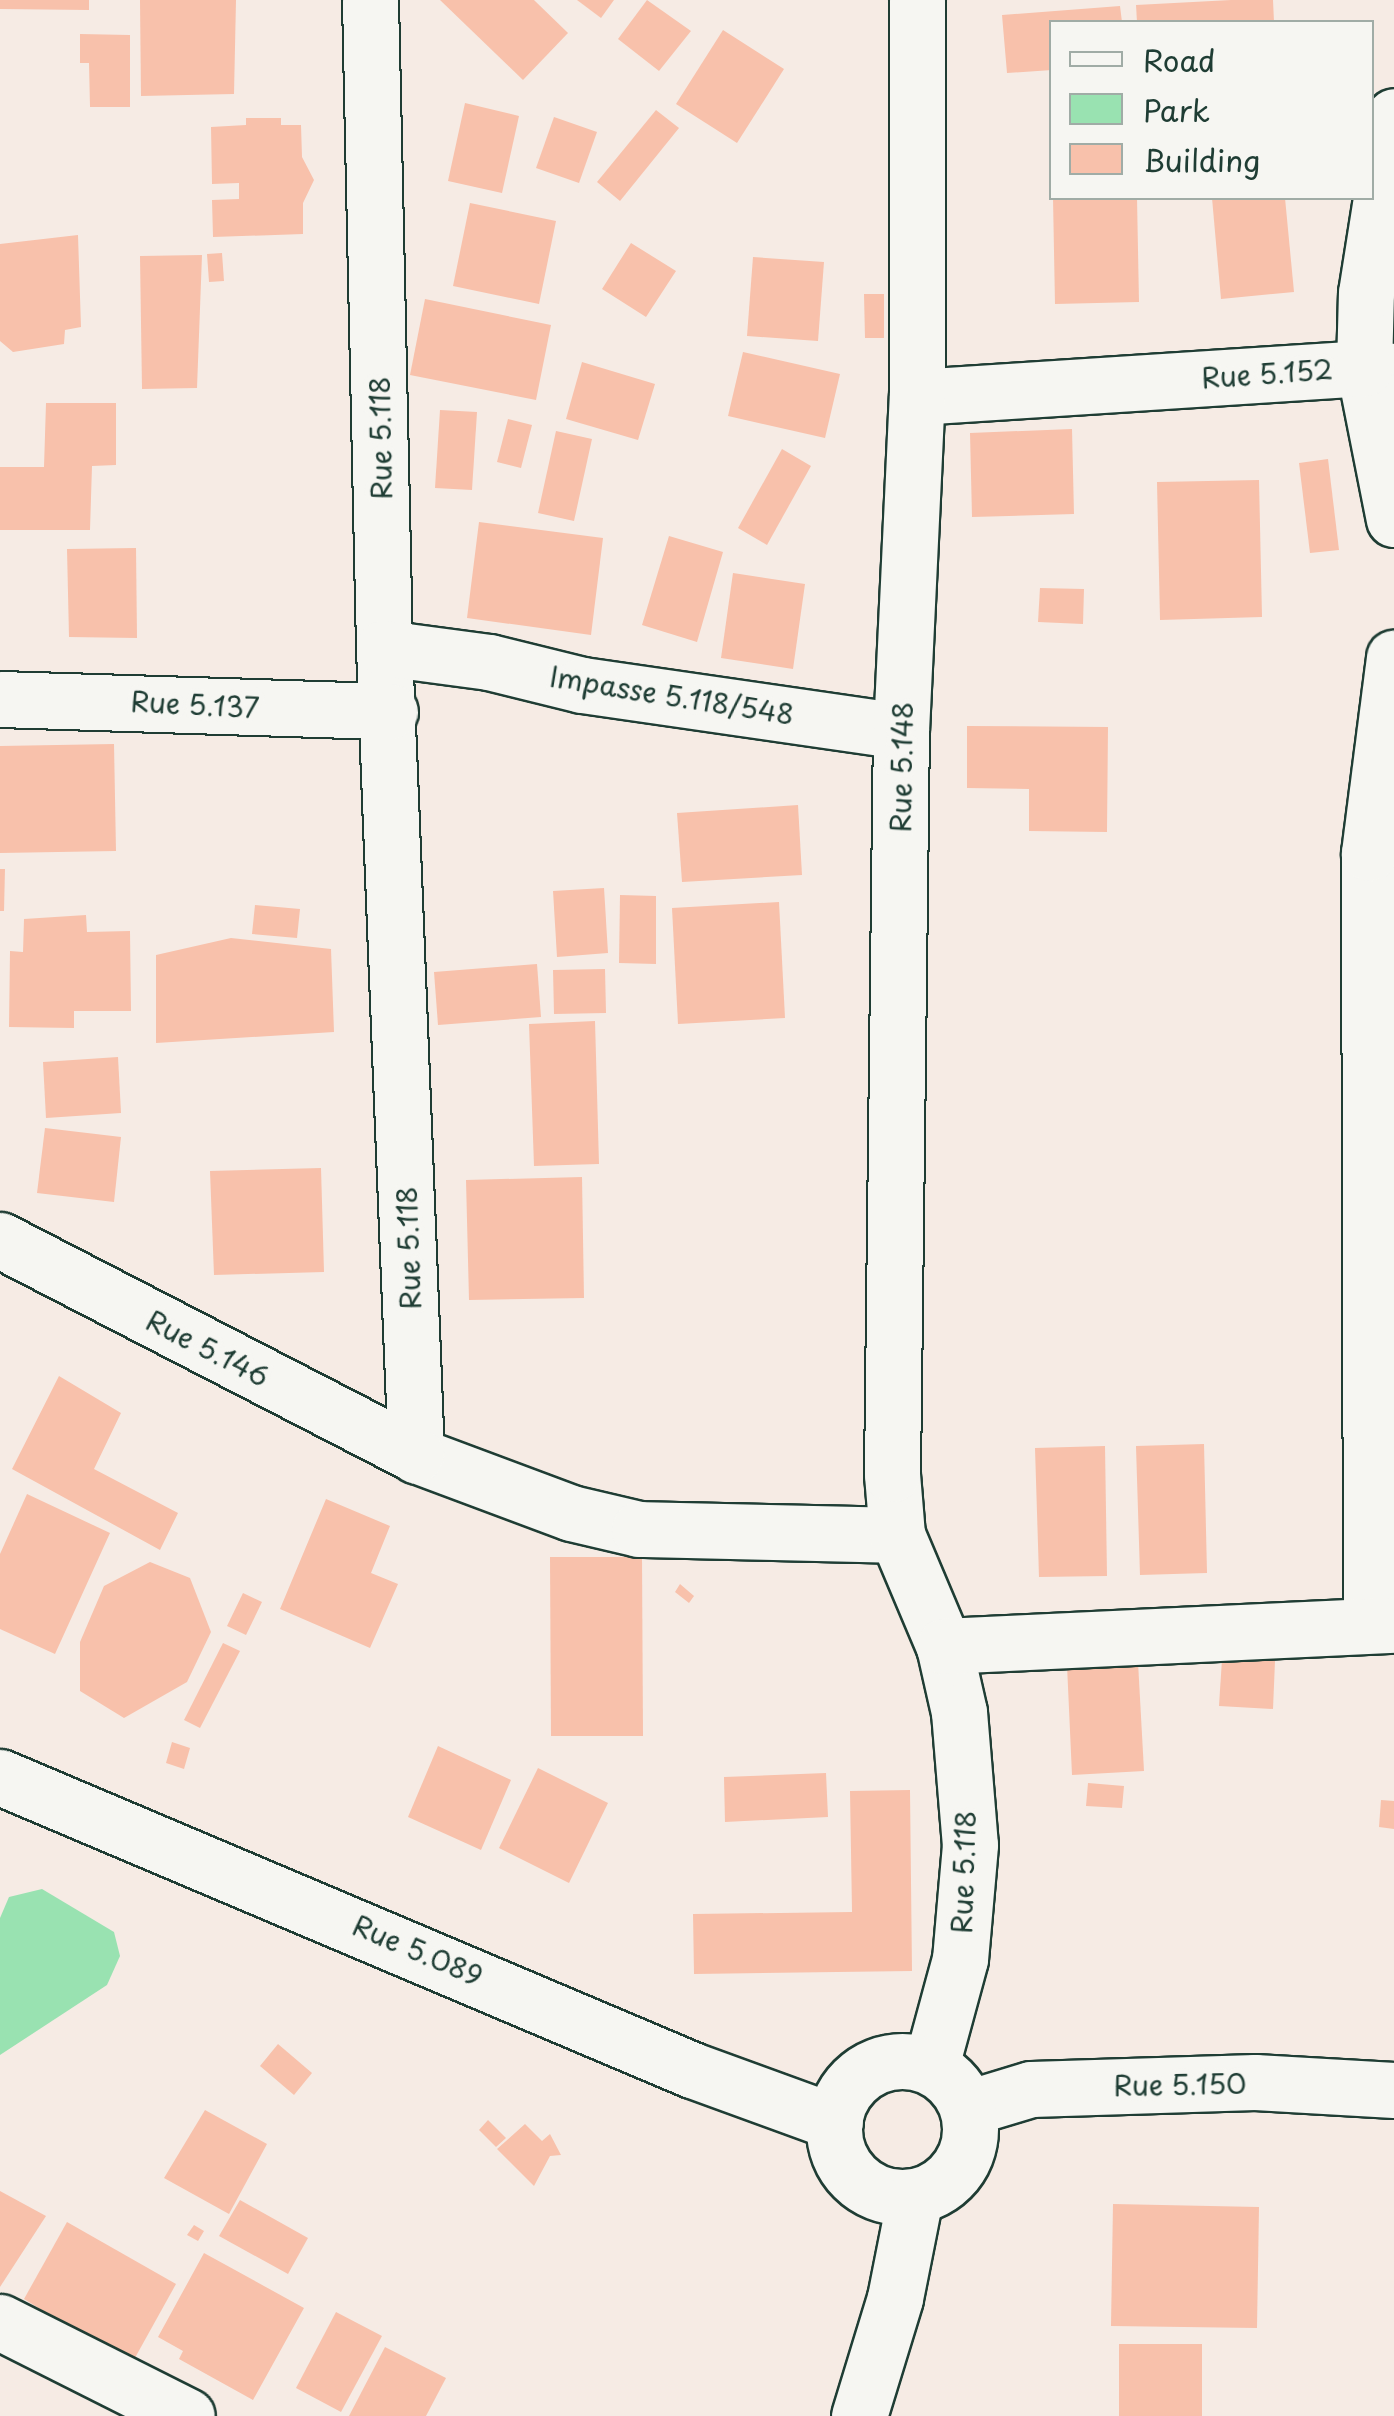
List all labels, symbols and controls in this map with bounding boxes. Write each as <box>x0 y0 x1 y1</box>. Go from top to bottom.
legend <box>1049 20 1374 200</box>
text: Road <box>1143 37 1216 82</box>
text: Park <box>1143 87 1210 132</box>
text: Building <box>1143 137 1260 182</box>
street label: Rue 5.152 <box>1199 352 1335 394</box>
street label: Rue 5.118 <box>362 374 398 502</box>
street label: Impasse 5.118/548 <box>546 659 798 731</box>
street label: Rue 5.137 <box>128 684 262 724</box>
street label: Rue 5.148 <box>883 700 919 834</box>
street label: Rue 5.118 <box>389 1184 427 1312</box>
street label: Rue 5.146 <box>140 1302 276 1394</box>
street label: Rue 5.118 <box>944 1808 982 1936</box>
street label: Rue 5.089 <box>347 1907 489 1993</box>
street label: Rue 5.150 <box>1112 2066 1248 2102</box>

